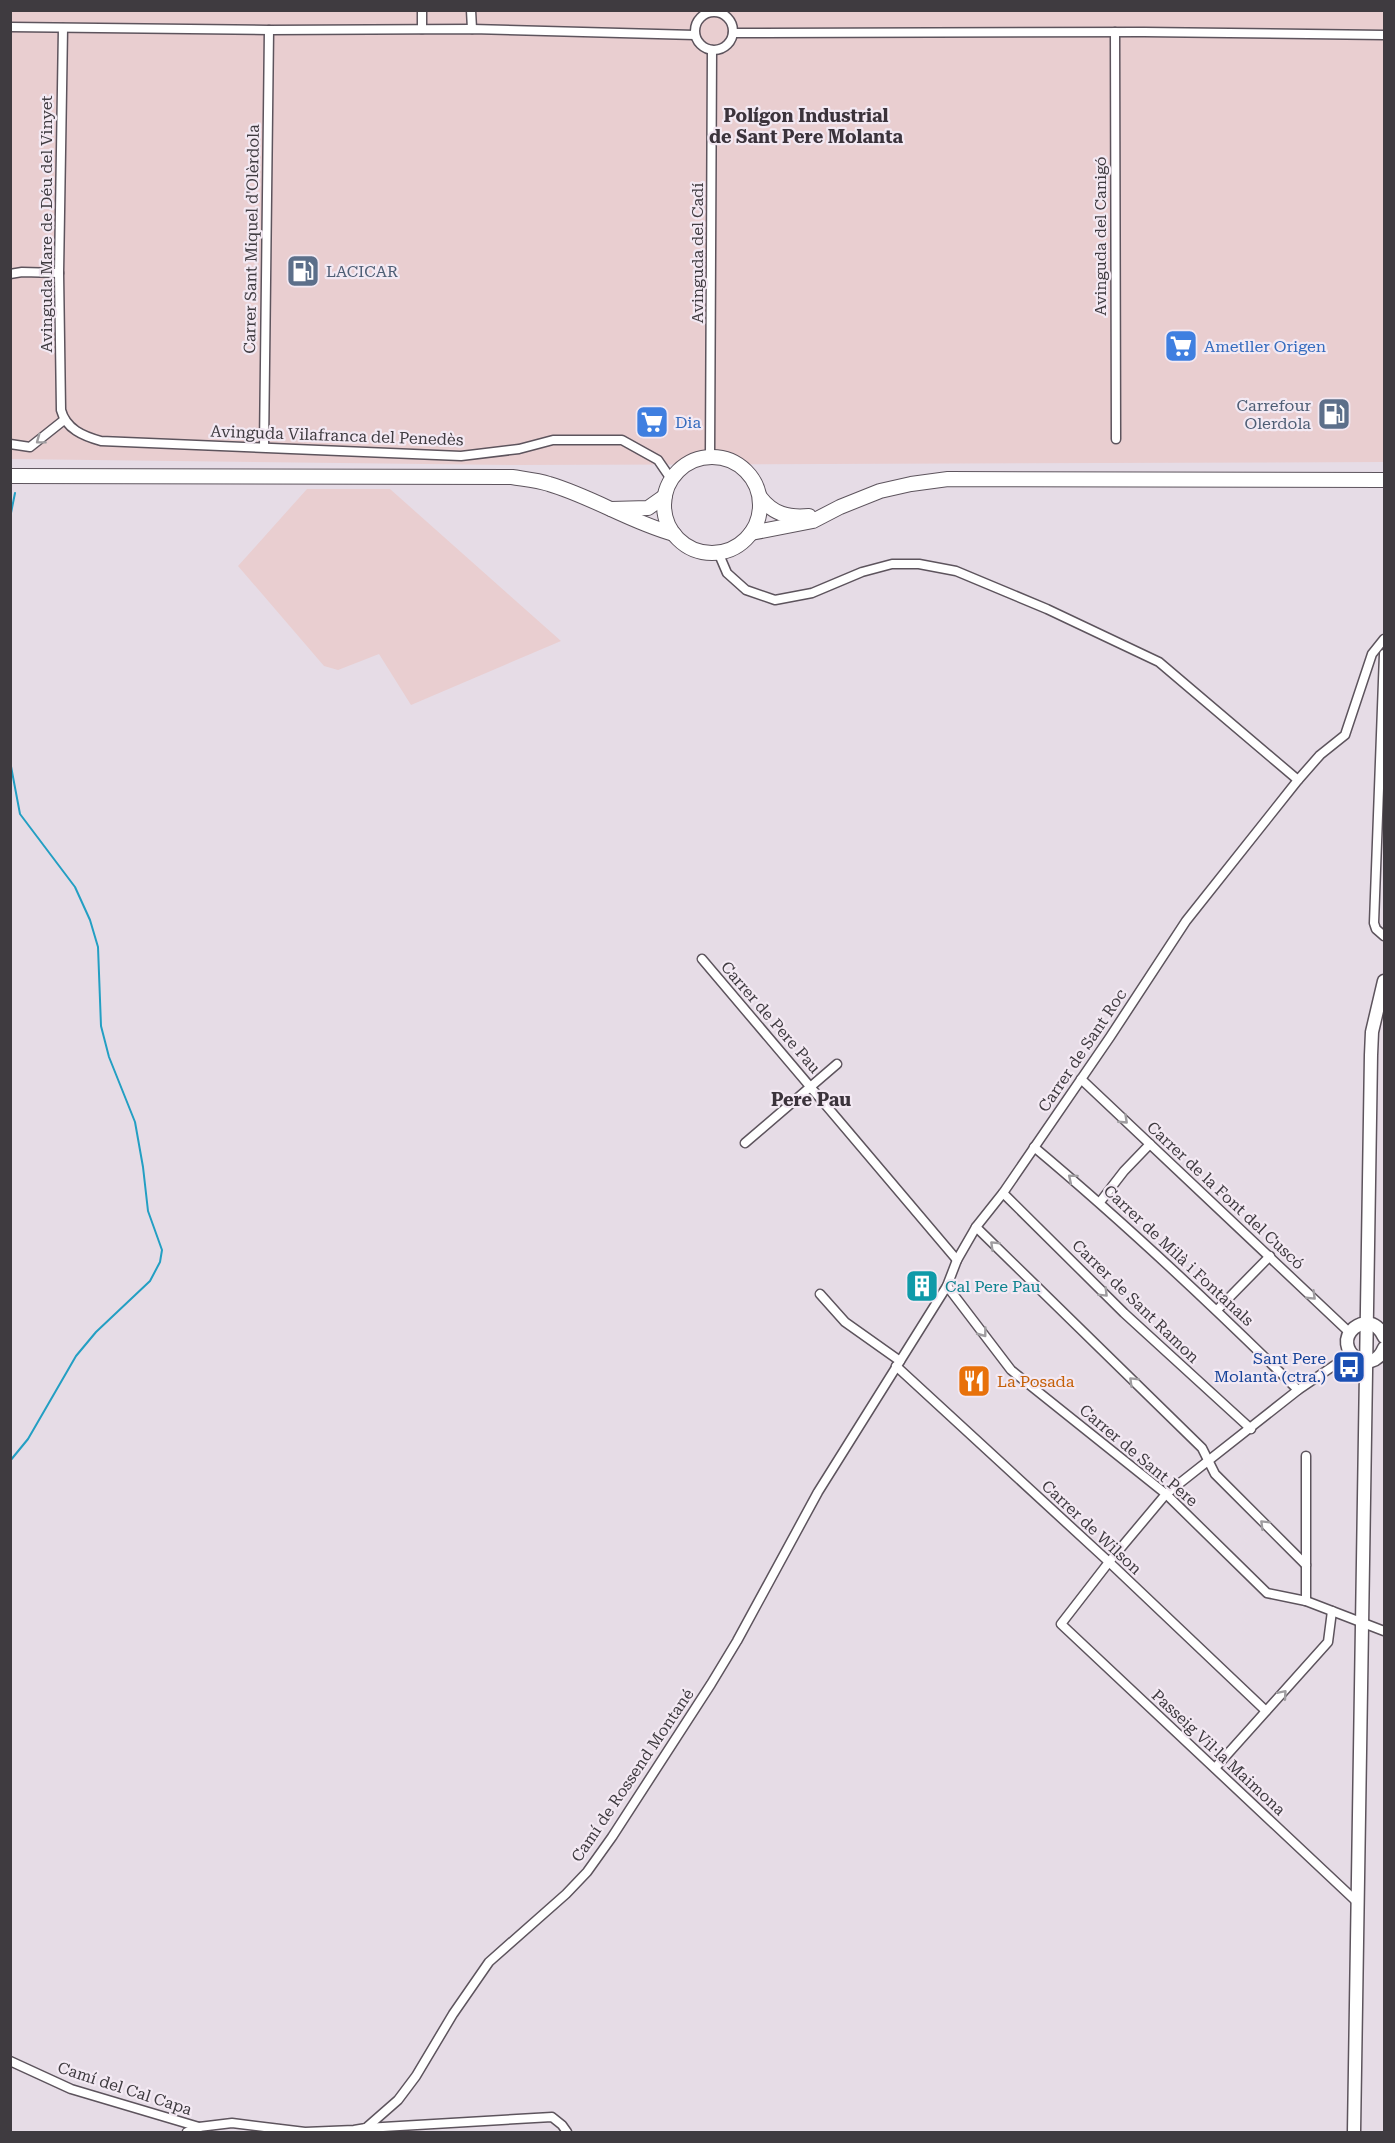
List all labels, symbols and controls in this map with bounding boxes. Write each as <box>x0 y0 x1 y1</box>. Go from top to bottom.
street label: Avinguda Mare de Déu del Vinyet <box>37 95 56 353</box>
district label: Polígon Industrial de Sant Pere Molanta <box>709 105 903 147</box>
street label: Carrer Sant Miquel d'Olèrdola <box>240 124 263 354</box>
street label: Avinguda del Canigó <box>1091 156 1110 316</box>
street label: Avinguda del Cadí <box>688 183 707 323</box>
fuel station icon: LACICAR <box>285 253 321 289</box>
place label: LACICAR <box>326 262 398 281</box>
supermarket icon: Ametller Origen <box>1163 328 1199 364</box>
place label: Ametller Origen <box>1204 337 1326 356</box>
place label: Carrefour Olerdola <box>1237 396 1311 433</box>
fuel station icon: Carrefour Olerdola <box>1316 396 1352 432</box>
supermarket icon: Dia <box>634 404 670 440</box>
place label: Dia <box>675 413 701 432</box>
street label: Avinguda Vilafranca del Penedès <box>210 422 464 449</box>
one-way arrow <box>35 433 46 444</box>
street label: Carrer de Pere Pau <box>717 957 824 1077</box>
street label: Carrer de Sant Roc <box>1034 985 1131 1115</box>
district label: Pere Pau <box>771 1089 851 1110</box>
one-way arrow <box>1116 1112 1127 1123</box>
street label: Carrer de la Font del Cuscó <box>1143 1117 1308 1273</box>
one-way arrow <box>1068 1174 1079 1185</box>
street label: Carrer de Milà i Fontanals <box>1100 1181 1258 1330</box>
street label: Carrer de Sant Ramon <box>1068 1236 1203 1367</box>
one-way arrow <box>990 1241 1000 1252</box>
building icon: Cal Pere Pau <box>904 1268 940 1304</box>
place label: Cal Pere Pau <box>945 1277 1041 1296</box>
one-way arrow <box>1097 1287 1108 1297</box>
one-way arrow <box>1306 1289 1316 1300</box>
one-way arrow <box>975 1326 986 1337</box>
place label: Sant Pere Molanta (ctra.) <box>1214 1349 1326 1386</box>
bus stop icon: Sant Pere Molanta (ctra.) <box>1331 1349 1367 1385</box>
restaurant icon: La Posada <box>956 1363 992 1399</box>
place label: La Posada <box>997 1372 1075 1391</box>
one-way arrow <box>1130 1378 1141 1389</box>
street label: Carrer de Sant Pere <box>1076 1400 1202 1511</box>
street label: Carrer de Wilson <box>1038 1476 1146 1578</box>
one-way arrow <box>1261 1520 1272 1531</box>
street label: Camí de Rossend Montané <box>567 1685 698 1866</box>
street label: Passeig Vil·la Maimona <box>1148 1685 1290 1819</box>
one-way arrow <box>1276 1690 1287 1701</box>
street label: Camí del Cal Capa <box>55 2058 195 2119</box>

